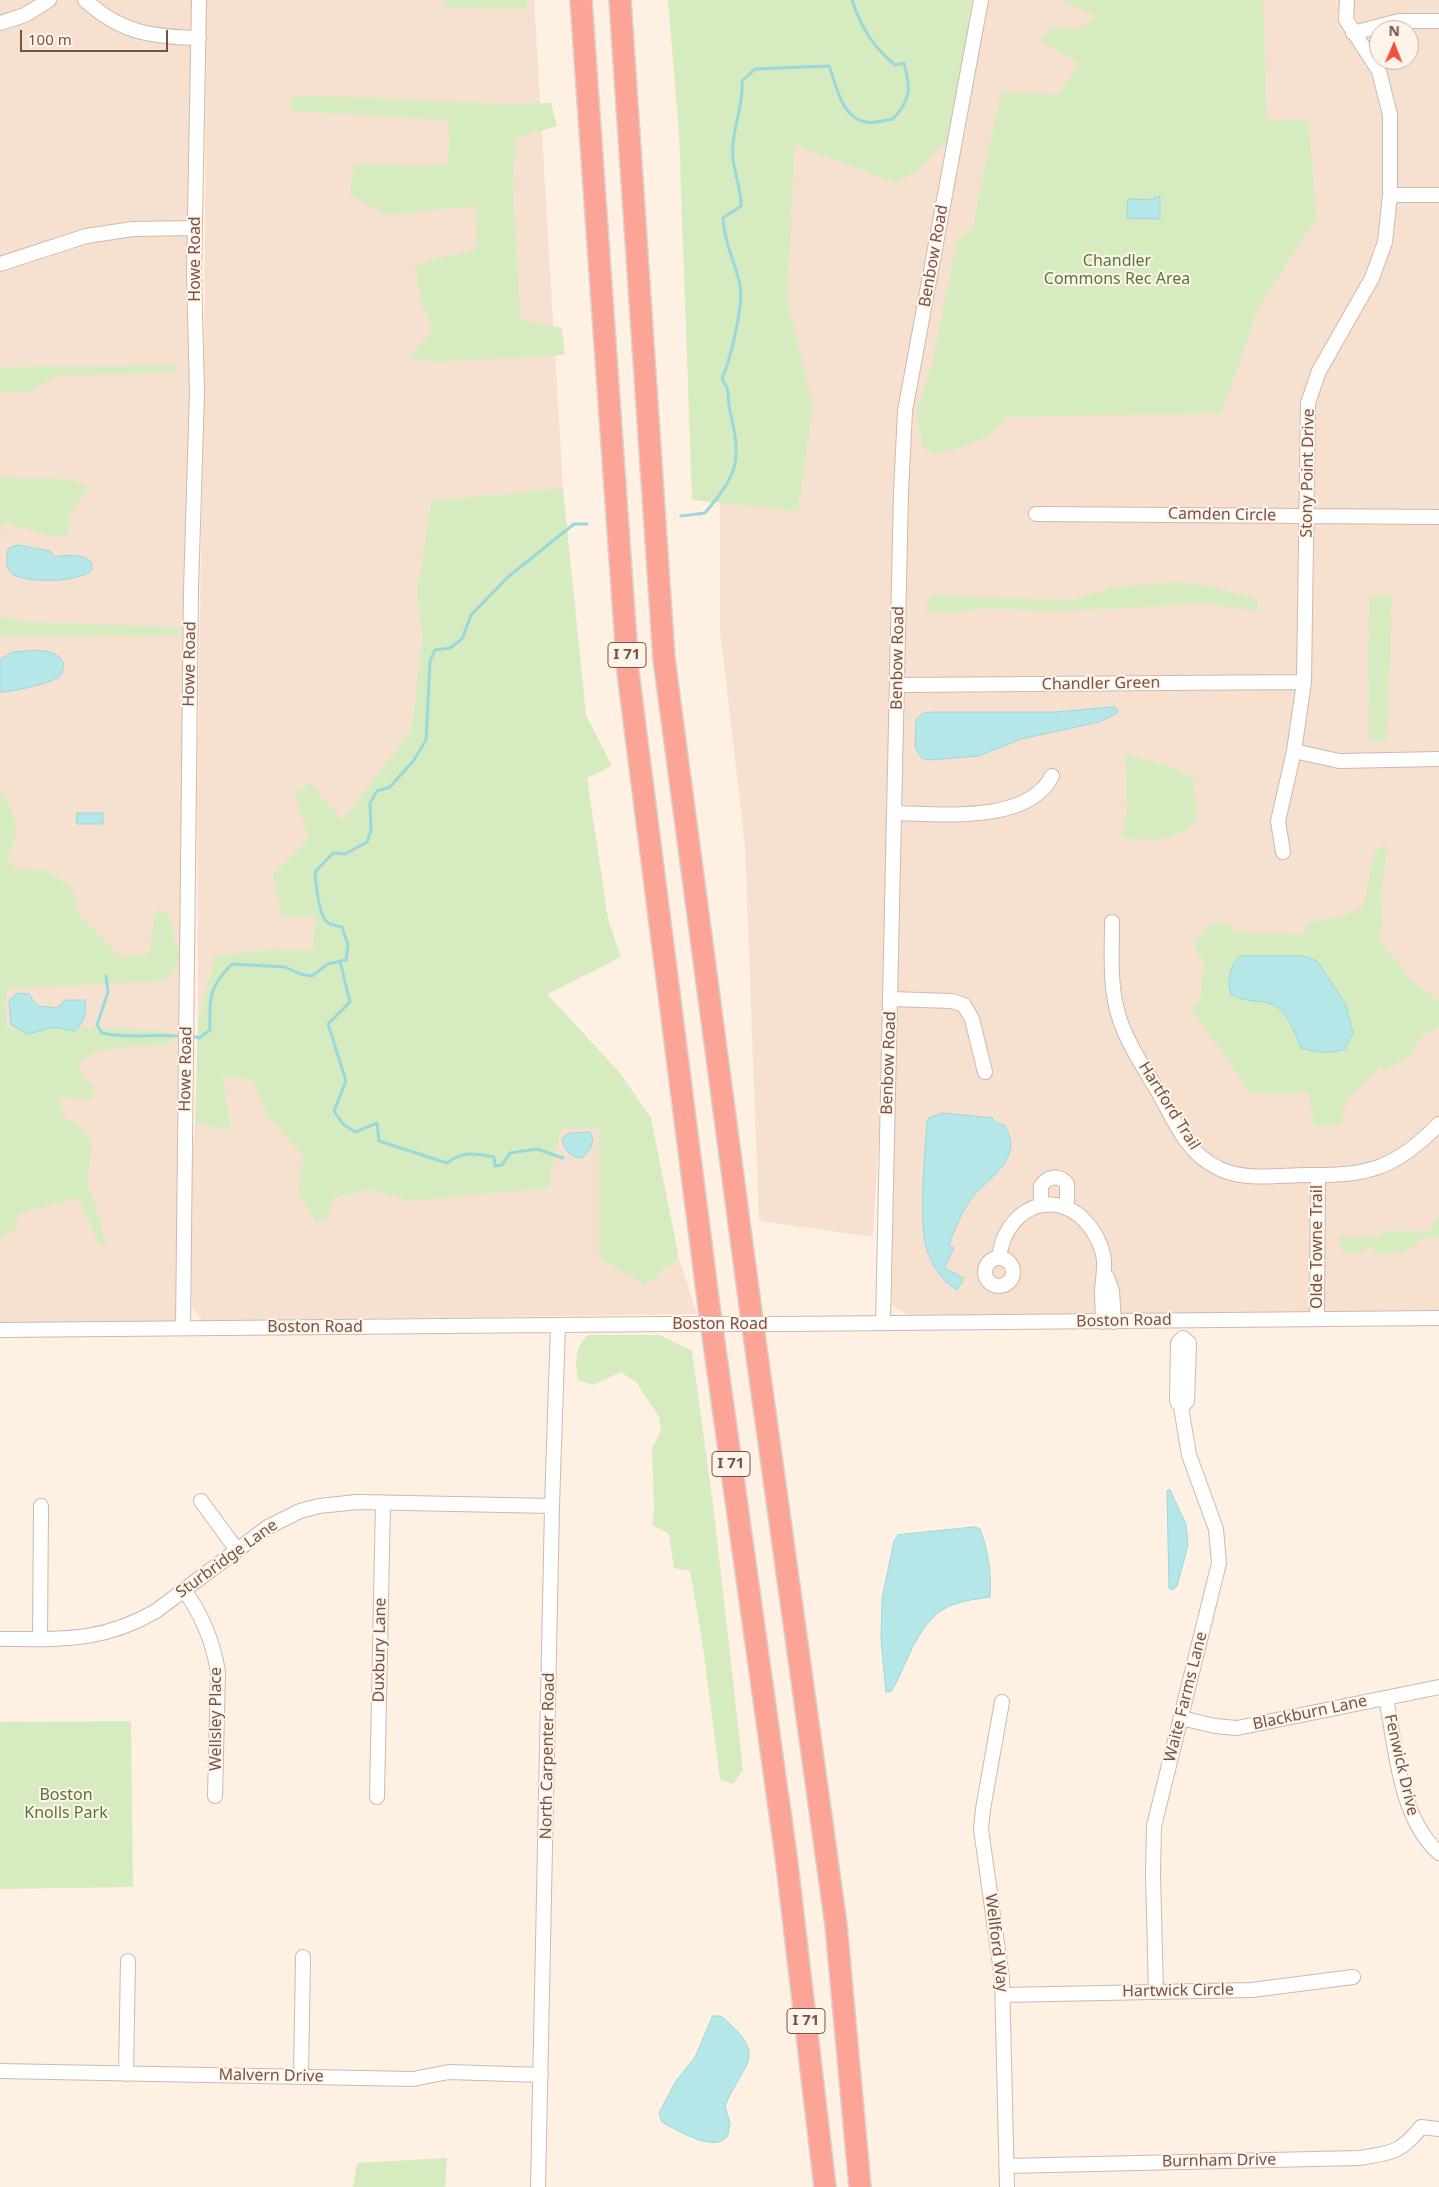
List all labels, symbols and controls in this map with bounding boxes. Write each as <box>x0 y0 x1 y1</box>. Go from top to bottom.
scale bar <box>22 20 170 52</box>
north arrow <box>1369 20 1419 70</box>
text: N <box>1388 21 1400 40</box>
text: 100 m <box>28 29 72 49</box>
street label: Benbow Road <box>916 203 952 309</box>
street label: Howe Road <box>185 216 205 302</box>
park label: Chandler Commons Rec Area <box>1044 251 1190 289</box>
street label: Stony Point Drive <box>1297 408 1319 538</box>
street label: Camden Circle <box>1168 504 1276 526</box>
street label: Benbow Road <box>887 606 909 710</box>
street label: Howe Road <box>180 621 200 707</box>
road number: I 71 <box>608 642 646 668</box>
street label: Chandler Green <box>1042 673 1160 695</box>
street label: Benbow Road <box>878 1011 900 1115</box>
street label: Howe Road <box>176 1026 196 1112</box>
street label: Hartford Trail <box>1134 1058 1204 1154</box>
street label: Olde Towne Trail <box>1307 1185 1327 1309</box>
street label: Boston Road <box>1076 1311 1172 1331</box>
street label: Boston Road <box>672 1314 768 1334</box>
street label: Boston Road <box>267 1317 363 1337</box>
road number: I 71 <box>712 1452 750 1476</box>
street label: Sturbridge Lane <box>173 1516 281 1602</box>
street label: Duxbury Lane <box>369 1597 391 1703</box>
street label: Waite Farms Lane <box>1161 1630 1211 1764</box>
street label: Wellsley Place <box>206 1667 226 1771</box>
street label: North Carpenter Road <box>537 1672 559 1840</box>
street label: Blackburn Lane <box>1251 1692 1369 1734</box>
street label: Fenwick Drive <box>1380 1712 1422 1818</box>
park label: Boston Knolls Park <box>24 1785 108 1823</box>
street label: Wellford Way <box>980 1893 1012 1993</box>
street label: Hartwick Circle <box>1122 1980 1234 2002</box>
road number: I 71 <box>787 2008 825 2034</box>
street label: Malvern Drive <box>218 2065 324 2087</box>
street label: Burnham Drive <box>1162 2150 1276 2172</box>

